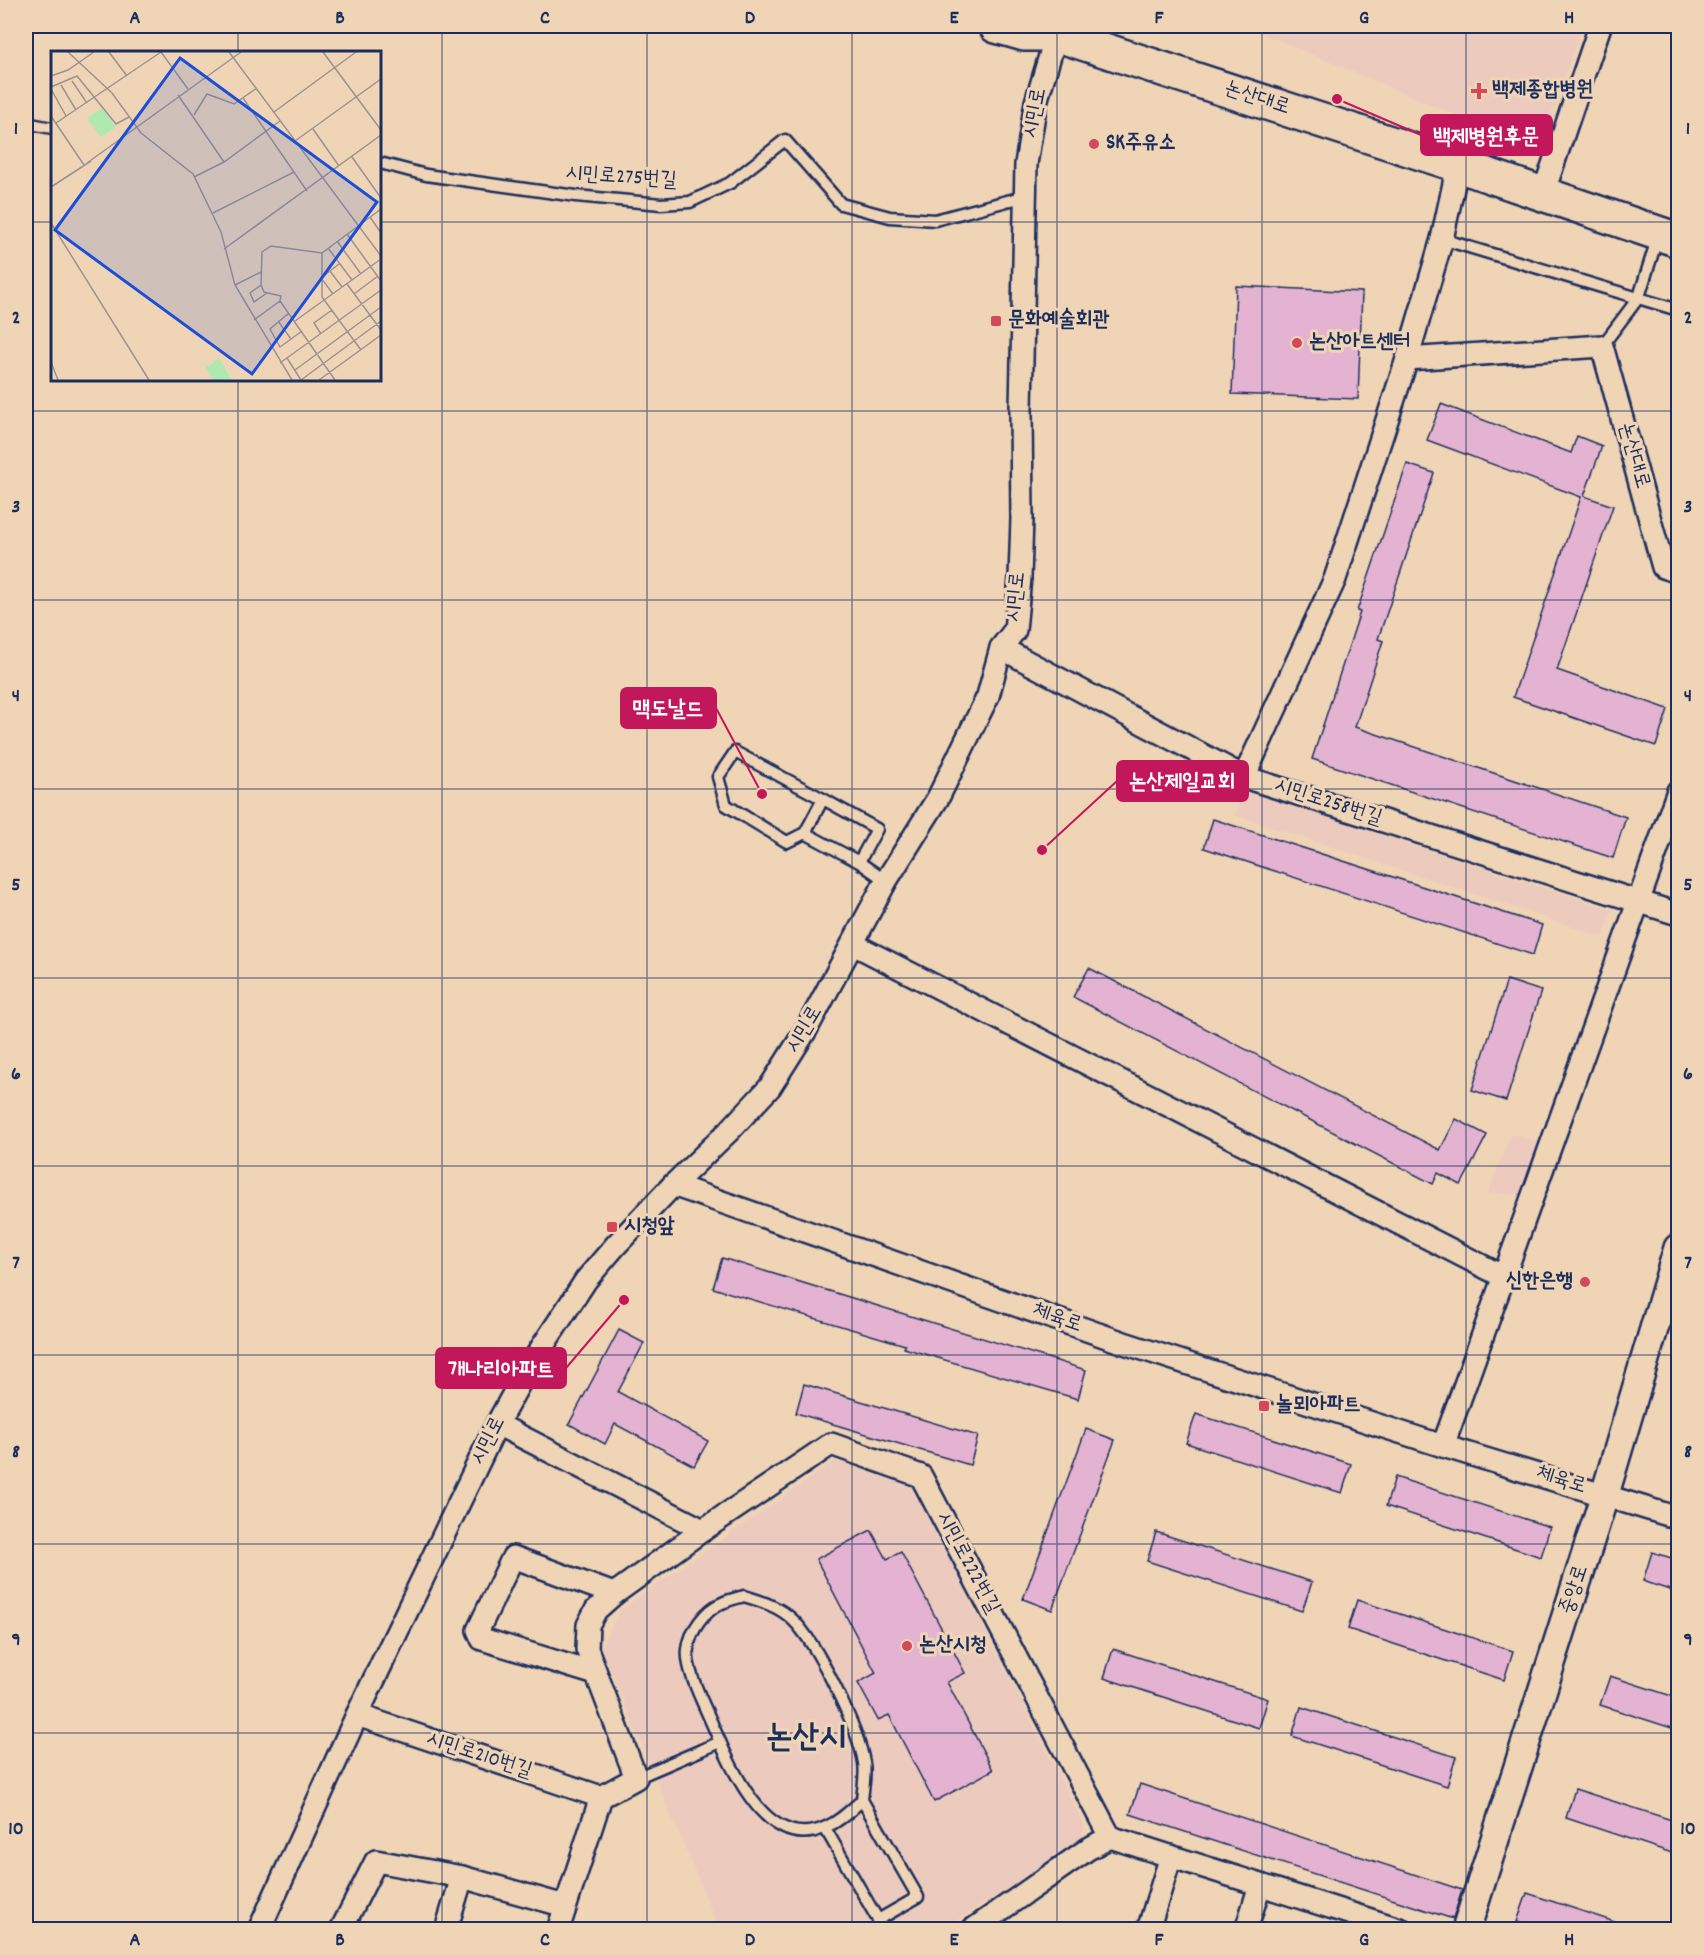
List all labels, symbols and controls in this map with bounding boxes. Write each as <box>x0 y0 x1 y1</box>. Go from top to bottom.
text: A <box>130 5 141 33</box>
text: B <box>335 5 345 33</box>
text: C <box>540 5 550 33</box>
text: D <box>745 5 756 33</box>
text: E <box>949 5 959 33</box>
text: F <box>1155 5 1165 33</box>
text: G <box>1359 5 1369 33</box>
text: H <box>1564 5 1574 33</box>
inset map <box>51 51 381 381</box>
street label: 논산대로 <box>1220 74 1294 124</box>
place label: 백제종합병원 <box>1492 76 1593 106</box>
marker: 백제종합병원 <box>1470 82 1488 100</box>
street label: 시민로 <box>1016 85 1056 141</box>
callout: 백제병원후문 <box>1421 115 1552 155</box>
text: 1 <box>14 116 18 144</box>
text: 1 <box>1686 116 1690 144</box>
text: 백제병원후문 <box>1433 123 1539 154</box>
place label: SK주유소 <box>1106 129 1176 159</box>
marker: SK주유소 <box>1087 137 1101 151</box>
street label: 시민로275번길 <box>564 159 678 197</box>
text: 2 <box>12 305 20 333</box>
text: 2 <box>1684 305 1692 333</box>
place label: 문화예술회관 <box>1008 306 1109 336</box>
marker: 문화예술회관 <box>989 314 1003 328</box>
place label: 논산아트센터 <box>1309 328 1410 358</box>
marker: 논산아트센터 <box>1290 336 1304 350</box>
street label: 논산대로 <box>1609 419 1657 493</box>
text: 3 <box>12 494 20 522</box>
text: 3 <box>1684 494 1692 522</box>
street label: 시민로 <box>999 570 1035 624</box>
text: 4 <box>12 683 20 711</box>
text: 4 <box>1684 683 1692 711</box>
callout: 맥도날드 <box>621 688 716 728</box>
text: 맥도날드 <box>633 695 703 726</box>
callout: 논산제일교회 <box>1117 761 1248 801</box>
text: 논산제일교회 <box>1129 768 1235 799</box>
street label: 시민로258번길 <box>1270 771 1386 835</box>
text: 5 <box>11 872 21 900</box>
text: 5 <box>1683 872 1693 900</box>
street label: 시민로 <box>779 1001 831 1059</box>
text: 6 <box>11 1061 21 1089</box>
text: 6 <box>1683 1061 1693 1089</box>
place label: 시청앞 <box>624 1212 675 1242</box>
marker: 시청앞 <box>605 1220 619 1234</box>
text: 7 <box>12 1250 20 1278</box>
text: 7 <box>1684 1250 1692 1278</box>
place label: 신한은행 <box>1505 1267 1573 1297</box>
marker: 신한은행 <box>1578 1275 1592 1289</box>
street label: 체육로 <box>1028 1297 1086 1341</box>
callout: 개나리아파트 <box>436 1348 566 1388</box>
text: 개나리아파트 <box>448 1356 554 1387</box>
place label: 놀뫼아파트 <box>1276 1391 1361 1421</box>
marker: 놀뫼아파트 <box>1257 1399 1271 1413</box>
street label: 시민로 <box>464 1412 514 1470</box>
text: 8 <box>12 1439 20 1467</box>
text: 8 <box>1684 1439 1692 1467</box>
street label: 체육로 <box>1532 1459 1590 1503</box>
street label: 시민로222번길 <box>927 1506 1007 1620</box>
street label: 중앙로 <box>1553 1561 1597 1619</box>
text: 9 <box>11 1627 21 1655</box>
text: 9 <box>1683 1627 1693 1655</box>
place label: 논산시청 <box>919 1631 987 1661</box>
marker: 논산시청 <box>900 1639 914 1653</box>
district label: 논산시 <box>766 1716 846 1763</box>
street label: 시민로210번길 <box>422 1725 536 1787</box>
text: 10 <box>8 1816 24 1844</box>
text: 10 <box>1680 1816 1696 1844</box>
text: A <box>130 1927 141 1955</box>
text: B <box>335 1927 345 1955</box>
text: C <box>540 1927 550 1955</box>
text: D <box>745 1927 756 1955</box>
text: E <box>949 1927 959 1955</box>
text: F <box>1155 1927 1165 1955</box>
text: G <box>1359 1927 1369 1955</box>
text: H <box>1564 1927 1574 1955</box>

